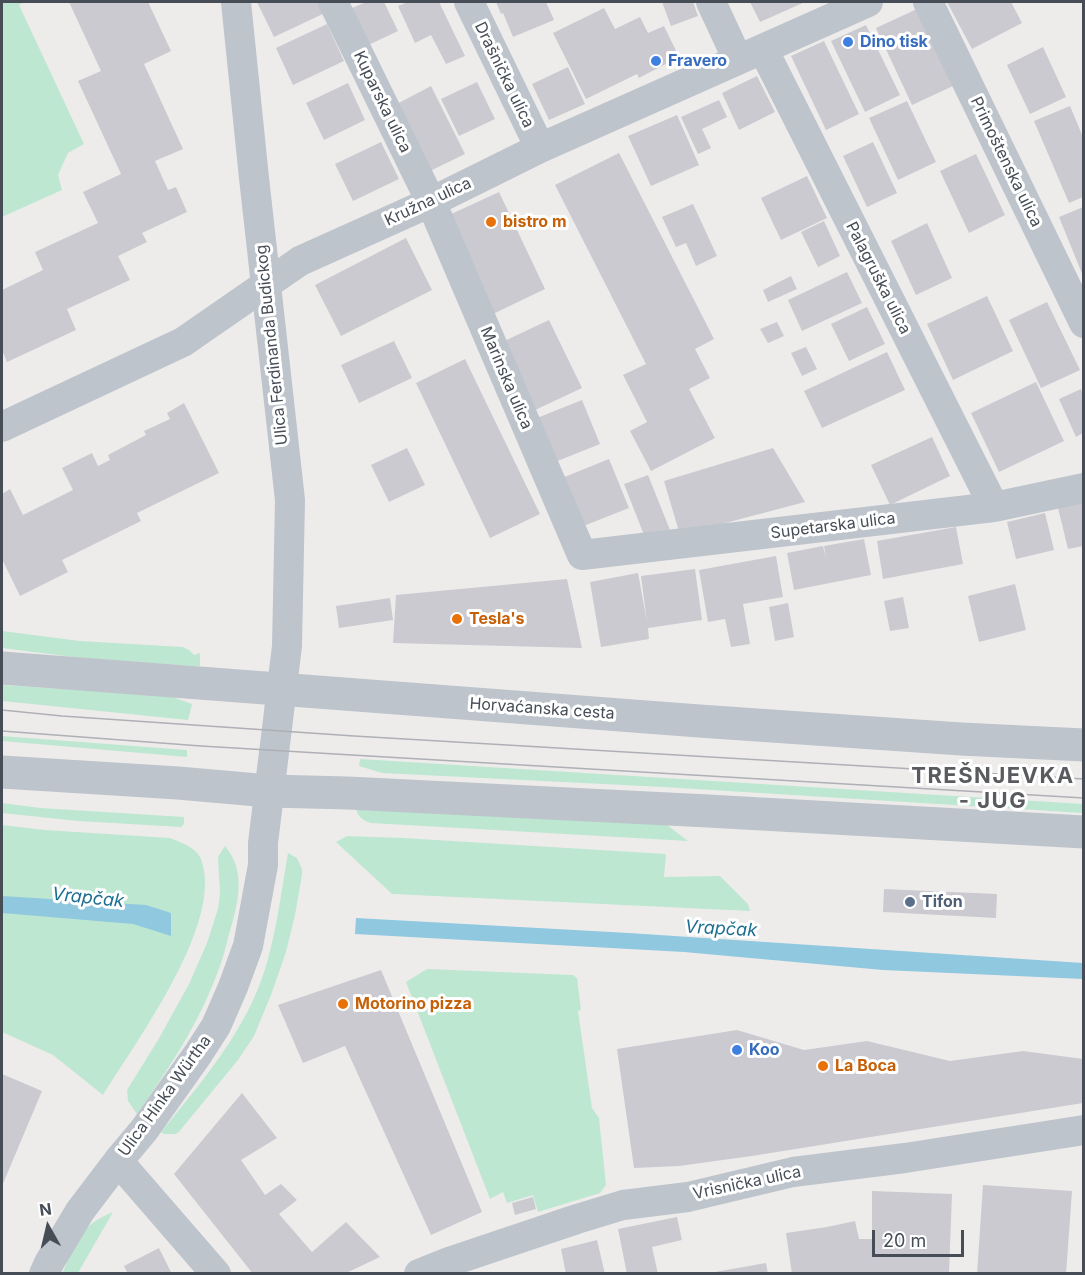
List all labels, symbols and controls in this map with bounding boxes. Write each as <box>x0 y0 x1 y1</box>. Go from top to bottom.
street label: Drašnička ulica <box>470 19 538 131</box>
place label: Dino tisk <box>860 32 928 52</box>
marker: Dino tisk <box>841 35 855 49</box>
street label: Kuparska ulica <box>349 48 415 156</box>
place label: Fravero <box>668 51 727 71</box>
marker: Fravero <box>649 54 663 68</box>
street label: Primoštenska ulica <box>966 94 1046 230</box>
street label: Kružna ulica <box>382 174 474 230</box>
place label: bistro m <box>503 212 567 232</box>
marker: bistro m <box>484 215 498 229</box>
street label: Palagruška ulica <box>841 219 915 337</box>
street label: Ulica Ferdinanda Budickog <box>252 244 292 446</box>
street label: Marinska ulica <box>476 324 536 432</box>
street label: Supetarska ulica <box>770 509 896 543</box>
place label: Tesla's <box>469 609 524 629</box>
marker: Tesla's <box>450 612 464 626</box>
street label: Horvaćanska cesta <box>469 694 615 724</box>
district label: TREŠNJEVKA - JUG <box>911 763 1075 814</box>
water label: Vrapčak <box>51 883 125 913</box>
place label: Tifon <box>922 892 963 912</box>
marker: Tifon <box>903 895 917 909</box>
water label: Vrapčak <box>684 916 758 942</box>
place label: Motorino pizza <box>355 994 472 1014</box>
marker: Motorino pizza <box>336 997 350 1011</box>
street label: Ulica Hinka Würtha <box>115 1032 215 1160</box>
place label: Koo <box>749 1040 780 1060</box>
marker: Koo <box>730 1043 744 1057</box>
place label: La Boca <box>835 1056 896 1076</box>
marker: La Boca <box>816 1059 830 1073</box>
street label: Vrisnička ulica <box>691 1162 803 1204</box>
north arrow <box>18 1197 78 1257</box>
text: N <box>38 1198 53 1220</box>
scale bar <box>875 1218 966 1256</box>
text: 20 m <box>883 1230 926 1251</box>

